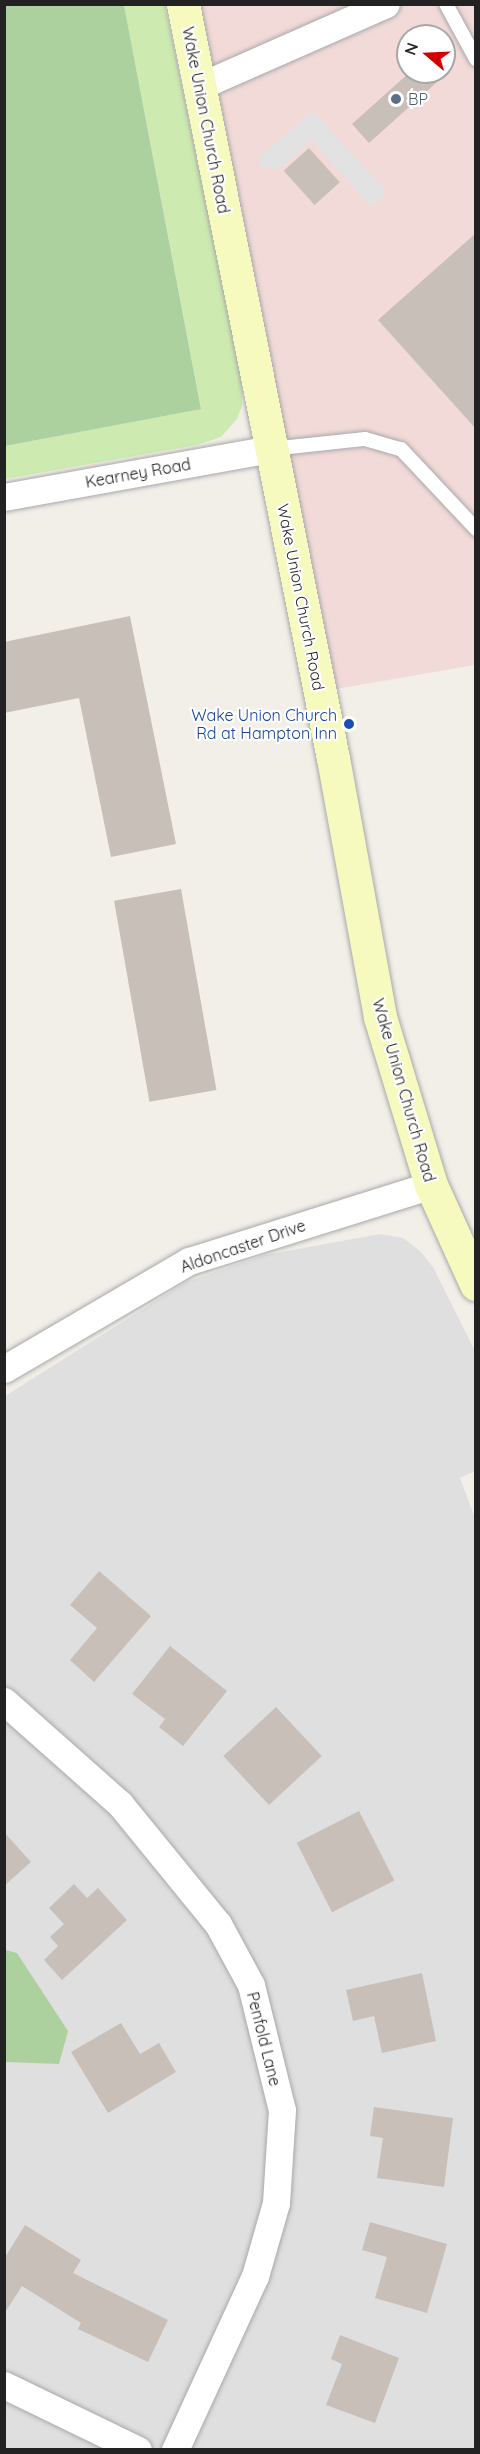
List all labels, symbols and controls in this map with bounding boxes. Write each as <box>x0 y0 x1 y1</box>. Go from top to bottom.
north arrow <box>396 24 456 84</box>
street label: Wake Union Church Road <box>178 25 234 215</box>
text: N <box>399 40 422 58</box>
place label: BP <box>408 89 428 109</box>
marker: BP <box>389 92 403 106</box>
street label: Kearney Road <box>84 454 192 492</box>
street label: Wake Union Church Road <box>273 502 329 692</box>
place label: Wake Union Church Rd at Hampton Inn <box>191 705 337 743</box>
marker: Wake Union Church Rd at Hampton Inn <box>342 717 356 731</box>
street label: Wake Union Church Road <box>369 996 439 1184</box>
street label: Aldoncaster Drive <box>178 1216 308 1276</box>
street label: Penfold Lane <box>243 1990 285 2088</box>

